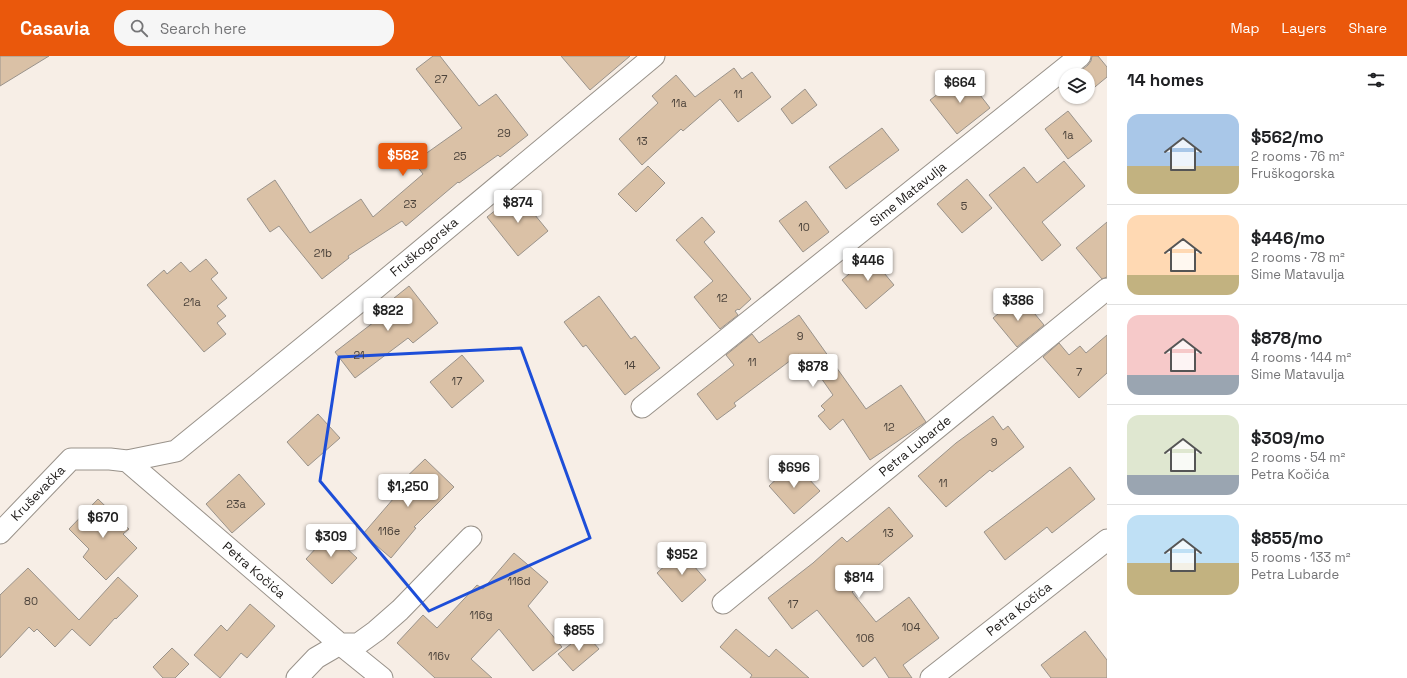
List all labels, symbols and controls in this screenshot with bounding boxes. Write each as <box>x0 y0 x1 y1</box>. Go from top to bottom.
search box <box>114 10 394 46</box>
text: Casavia <box>20 16 90 41</box>
icon: search <box>128 17 150 39</box>
text: Search here <box>160 19 246 38</box>
text: Map <box>1230 19 1260 37</box>
text: Layers <box>1282 19 1326 37</box>
text: Share <box>1348 19 1387 37</box>
map controls <box>1059 68 1095 104</box>
button: layers <box>1059 68 1095 104</box>
text: 14 homes <box>1127 69 1204 91</box>
icon: filters <box>1365 69 1387 91</box>
pin: $664 <box>936 70 984 104</box>
house number: 27 <box>435 72 447 86</box>
text: $664 <box>944 74 976 91</box>
house number: 11 <box>733 87 743 101</box>
house number: 11a <box>671 96 687 110</box>
house number: 29 <box>497 126 511 140</box>
text: $562/mo <box>1251 126 1324 148</box>
house number: 1a <box>1063 128 1074 142</box>
icon: home <box>1159 130 1207 178</box>
house number: 13 <box>636 134 648 148</box>
pin: $562 <box>379 143 427 177</box>
text: $562 <box>387 147 419 164</box>
text: 2 rooms · 76 m² <box>1251 148 1345 165</box>
house number: 25 <box>453 149 467 163</box>
street label: Sime Matavulja <box>866 158 950 230</box>
text: Fruškogorska <box>1251 165 1335 182</box>
pin: $874 <box>494 190 542 224</box>
text: $874 <box>503 194 533 211</box>
house number: 23 <box>403 197 417 211</box>
house number: 5 <box>961 199 968 213</box>
street label: Fruškogorska <box>386 213 462 280</box>
house number: 10 <box>798 220 810 234</box>
text: $446/mo <box>1251 227 1325 249</box>
icon: home <box>1159 231 1207 279</box>
house number: 21b <box>314 246 332 260</box>
pin: $446 <box>844 248 892 282</box>
text: 2 rooms · 78 m² <box>1251 249 1345 266</box>
text: $446 <box>852 252 884 269</box>
text: Sime Matavulja <box>1251 266 1345 283</box>
pin: $386 <box>994 288 1042 322</box>
house number: 12 <box>716 291 728 305</box>
text: $386 <box>1002 292 1034 309</box>
house number: 21a <box>183 295 201 309</box>
pin: $822 <box>364 298 412 332</box>
text: $822 <box>372 302 404 319</box>
text: $878/mo <box>1251 327 1322 349</box>
house number: 9 <box>797 329 804 343</box>
icon: home <box>1159 331 1207 379</box>
house number: 21 <box>353 348 365 362</box>
text: 4 rooms · 144 m² <box>1251 349 1351 366</box>
pin: $878 <box>789 354 837 388</box>
house number: 11 <box>747 355 757 369</box>
house number: 14 <box>624 358 636 372</box>
text: $878 <box>798 358 828 375</box>
house number: 7 <box>1076 365 1082 379</box>
text: Sime Matavulja <box>1251 366 1345 383</box>
house number: 17 <box>452 374 462 388</box>
street label: Petra Lubarde <box>875 412 955 480</box>
house number: 12 <box>883 420 895 434</box>
text: $309/mo <box>1251 427 1325 449</box>
icon: home <box>1159 431 1207 479</box>
house number: 9 <box>991 435 998 449</box>
text: 2 rooms · 54 m² <box>1251 449 1345 466</box>
pin: $696 <box>770 455 818 489</box>
text: $696 <box>778 459 810 476</box>
street label: Kruševačka <box>7 461 69 525</box>
text: Petra Kočića <box>1251 466 1329 483</box>
pin: $1,250 <box>375 474 441 508</box>
house number: 11 <box>938 476 948 490</box>
text: $1,250 <box>387 478 429 495</box>
house number: 23a <box>226 497 246 511</box>
pin: $670 <box>79 505 127 539</box>
text: $670 <box>87 509 119 526</box>
pin: $309 <box>307 524 355 558</box>
house number: 116e <box>378 524 400 538</box>
house number: 13 <box>882 526 894 540</box>
text: $855/mo <box>1251 527 1323 549</box>
text: $309 <box>315 528 347 545</box>
icon: home <box>1159 531 1207 579</box>
street label: Petra Kočića <box>219 538 290 602</box>
pin: $952 <box>658 542 706 576</box>
text: $952 <box>666 546 698 563</box>
text: 5 rooms · 133 m² <box>1251 549 1350 566</box>
pin: $814 <box>835 565 883 599</box>
text: Petra Lubarde <box>1251 566 1339 583</box>
text: $814 <box>844 569 874 586</box>
house number: 116d <box>507 574 531 588</box>
street label: Petra Kočića <box>983 578 1056 640</box>
house number: 80 <box>24 594 38 608</box>
house number: 17 <box>788 597 798 611</box>
house number: 116g <box>470 608 493 622</box>
pin: $855 <box>555 618 603 652</box>
house number: 104 <box>902 620 920 634</box>
text: $855 <box>563 622 595 639</box>
house number: 106 <box>856 631 874 645</box>
house number: 116v <box>428 649 450 663</box>

